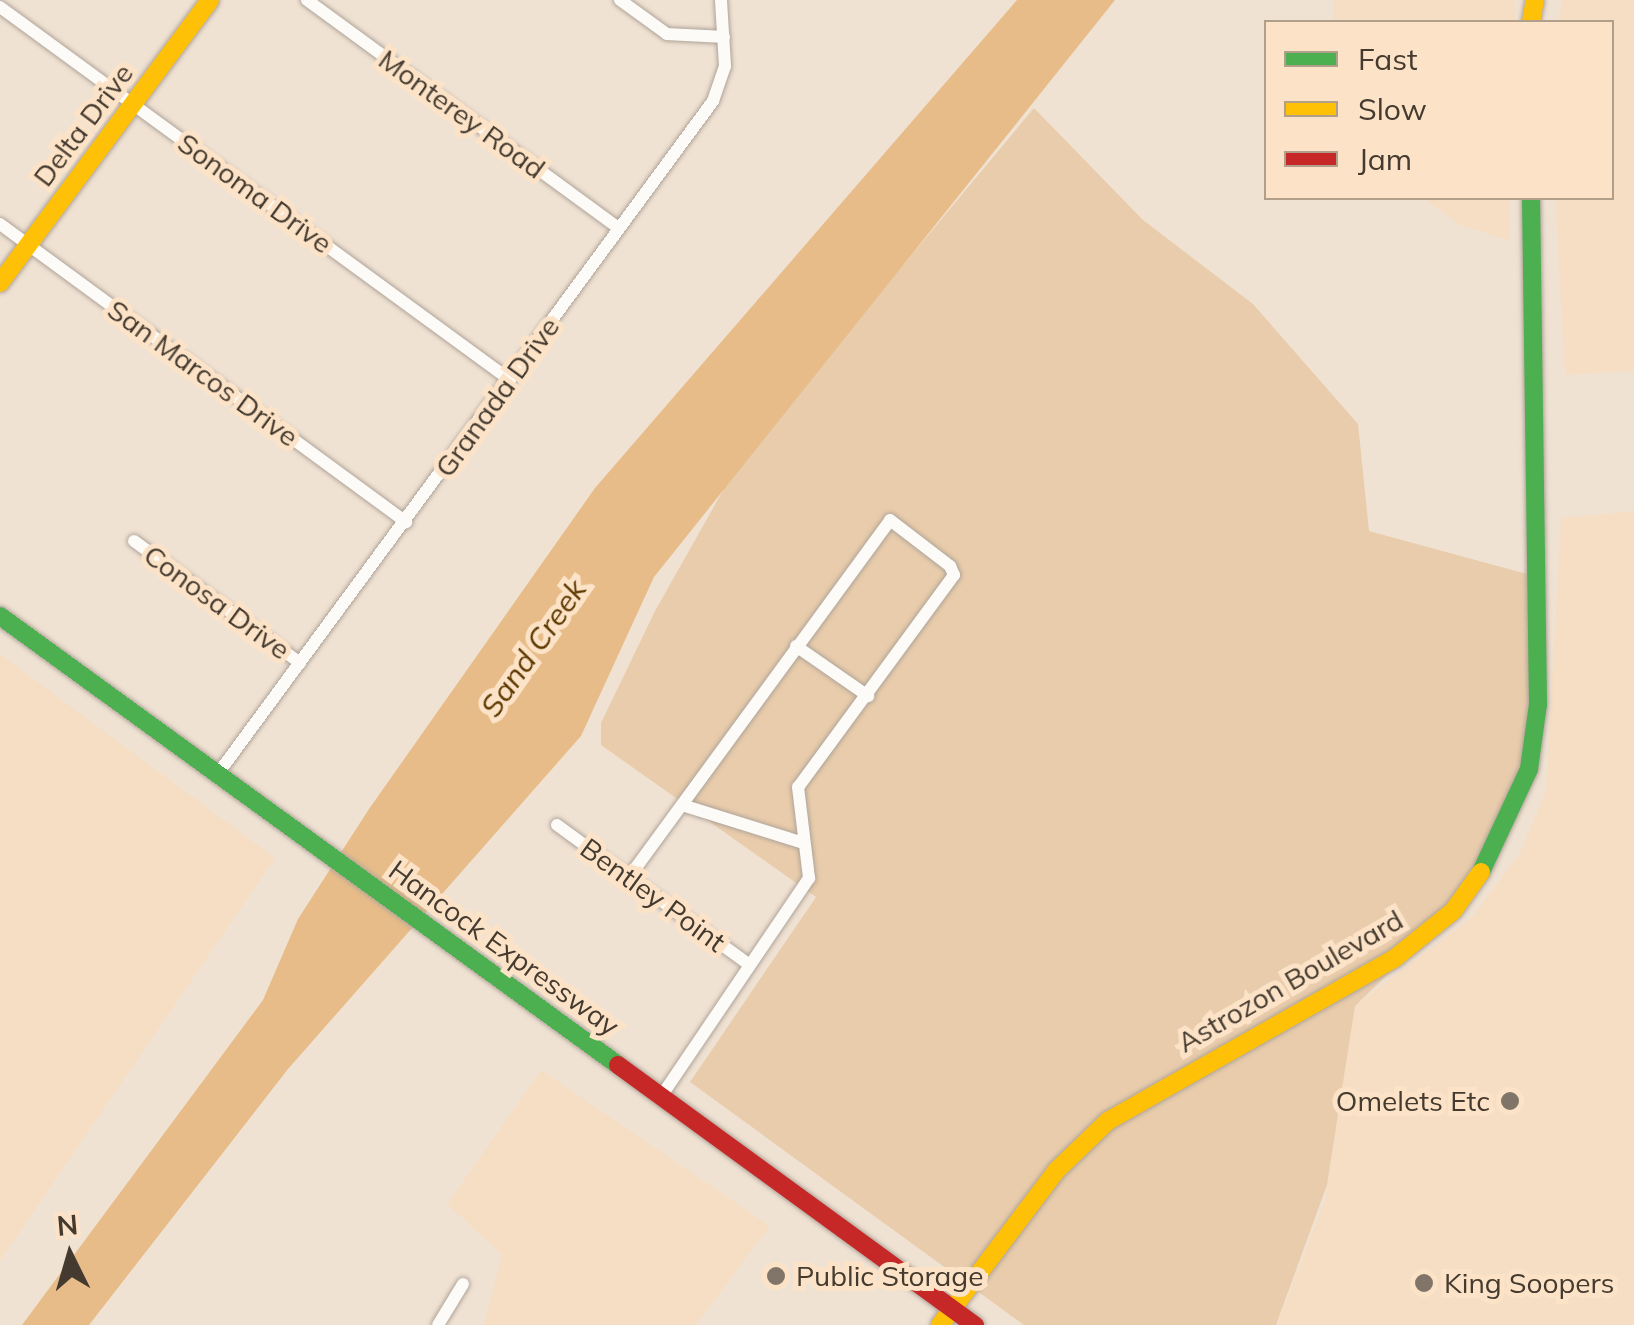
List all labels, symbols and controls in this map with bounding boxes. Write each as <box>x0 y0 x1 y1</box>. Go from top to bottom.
legend <box>1264 20 1614 200</box>
text: Fast <box>1358 40 1418 78</box>
street label: Monterey Road <box>372 42 552 186</box>
street label: Delta Drive <box>26 57 140 193</box>
text: Slow <box>1358 90 1427 128</box>
street label: Sonoma Drive <box>171 126 339 260</box>
text: Jam <box>1358 140 1412 178</box>
street label: San Marcos Drive <box>101 293 305 453</box>
street label: Granada Drive <box>428 311 566 483</box>
street label: Conosa Drive <box>137 538 297 666</box>
water label: Sand Creek <box>473 572 593 724</box>
street label: Bentley Point <box>574 831 732 959</box>
street label: Hancock Expressway <box>382 853 626 1043</box>
street label: Astrozon Boulevard <box>1171 903 1409 1059</box>
place label: Omelets Etc <box>1336 1084 1490 1118</box>
marker: Omelets Etc <box>1499 1090 1521 1112</box>
north arrow <box>20 1205 120 1305</box>
text: N <box>55 1206 79 1243</box>
place label: Public Storage <box>796 1259 983 1293</box>
marker: Public Storage <box>765 1265 787 1287</box>
place label: King Soopers <box>1444 1266 1614 1300</box>
marker: King Soopers <box>1413 1272 1435 1294</box>

